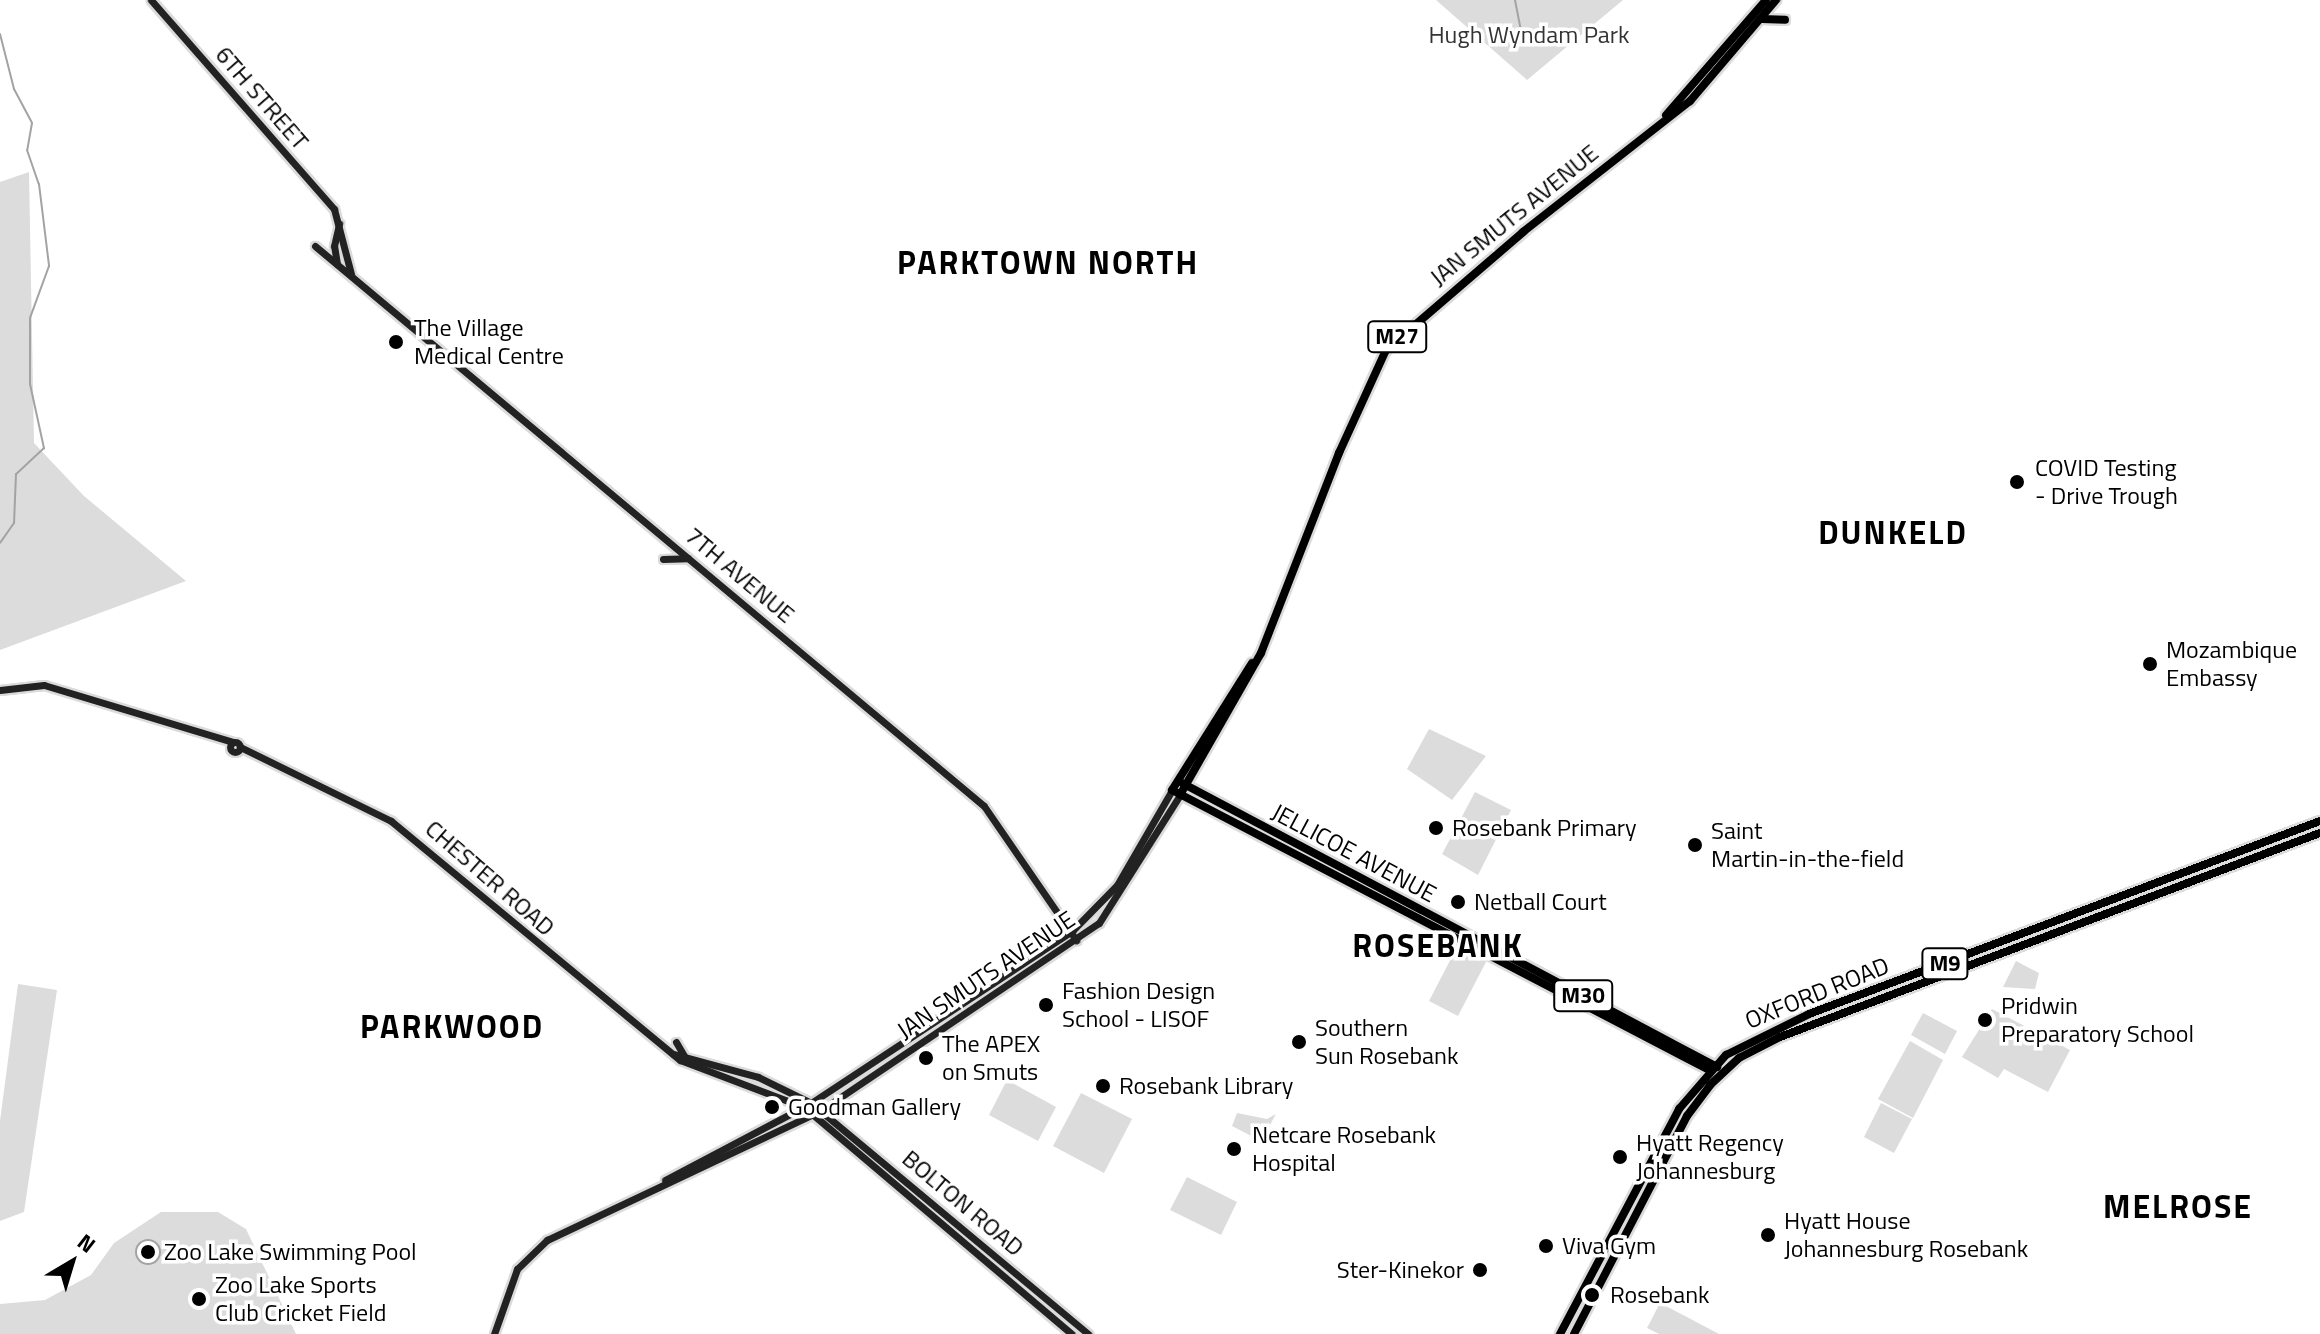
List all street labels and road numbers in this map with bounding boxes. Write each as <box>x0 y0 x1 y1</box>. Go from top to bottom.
street label: 6TH STREET <box>209 41 315 155</box>
street label: JAN SMUTS AVENUE <box>1424 138 1604 292</box>
road number: M27 <box>1367 319 1427 355</box>
street label: 7TH AVENUE <box>680 521 800 629</box>
street label: JELLICOE AVENUE <box>1267 798 1441 908</box>
street label: CHESTER ROAD <box>420 814 560 942</box>
street label: JAN SMUTS AVENUE <box>892 905 1080 1045</box>
road number: M9 <box>1921 946 1969 982</box>
street label: OXFORD ROAD <box>1741 951 1893 1035</box>
road number: M30 <box>1553 978 1613 1014</box>
street label: BOLTON ROAD <box>897 1144 1029 1262</box>

